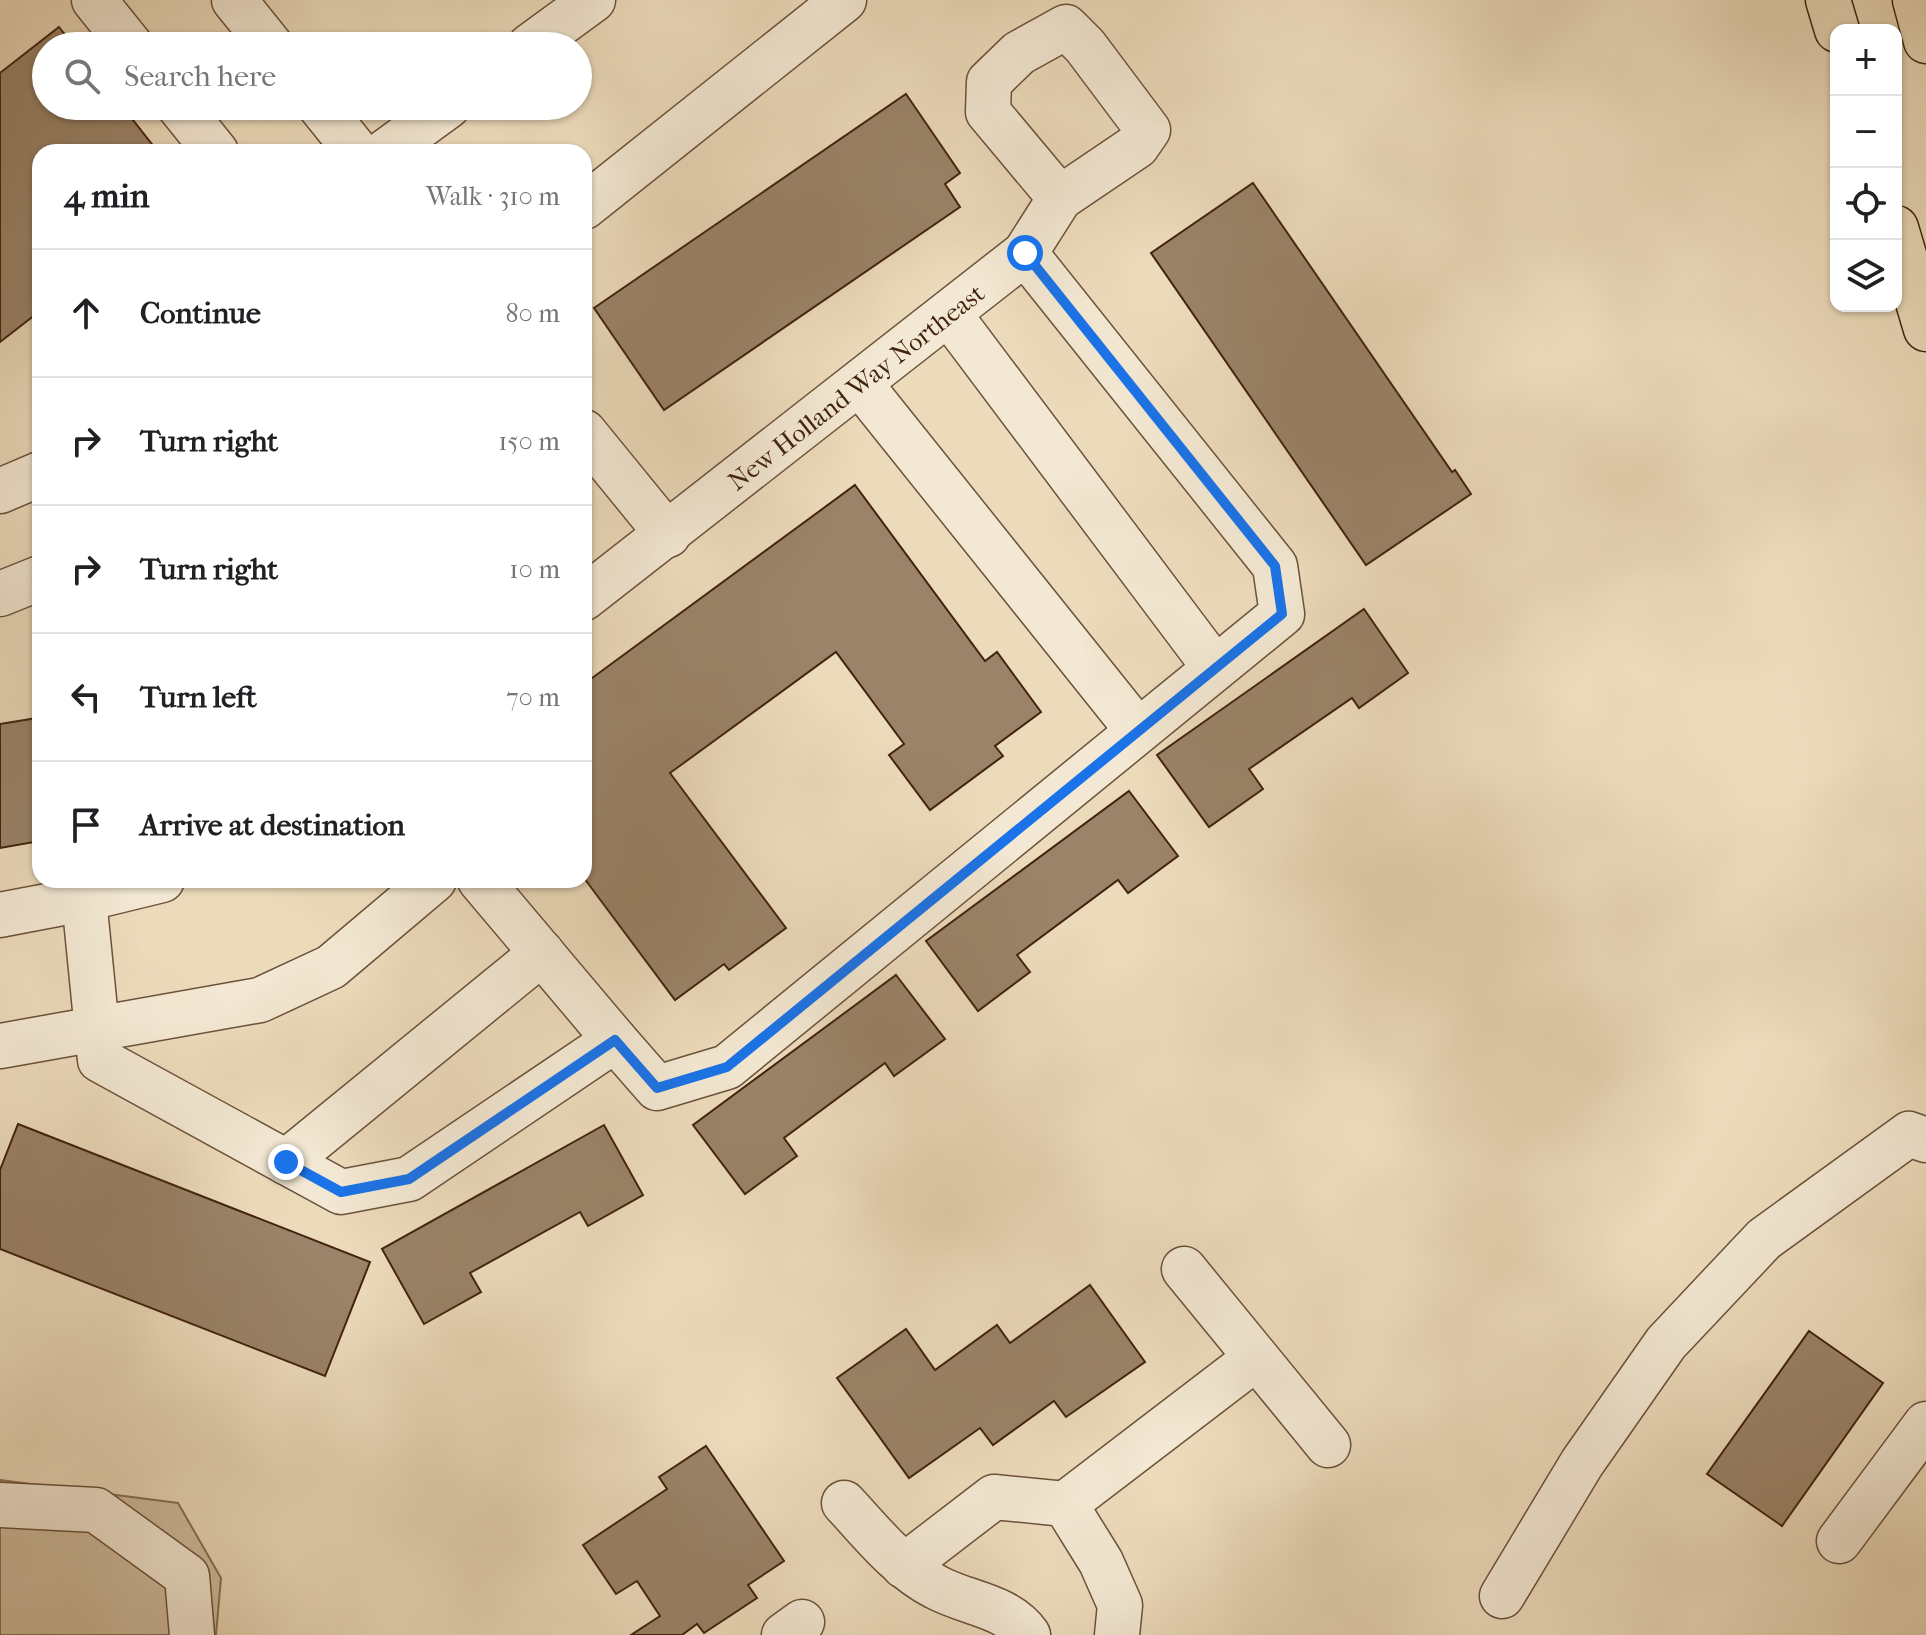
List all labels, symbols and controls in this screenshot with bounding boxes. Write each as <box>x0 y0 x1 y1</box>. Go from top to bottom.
map controls <box>1830 24 1902 312</box>
button: + <box>1830 24 1902 96</box>
search box <box>32 32 592 120</box>
icon: search <box>60 54 104 98</box>
text: Search here <box>124 59 276 94</box>
button: − <box>1830 96 1902 168</box>
button: locate <box>1830 168 1902 240</box>
text: 4 min <box>64 176 149 216</box>
text: Walk · 310 m <box>426 181 560 212</box>
route start <box>1007 235 1043 271</box>
button: layers <box>1830 240 1902 312</box>
street label: New Holland Way Northeast <box>722 277 991 497</box>
icon: ahead <box>64 291 108 335</box>
text: Continue <box>140 296 261 331</box>
text: 80 m <box>505 298 560 329</box>
icon: right <box>64 419 108 463</box>
text: Turn right <box>140 424 278 459</box>
text: 150 m <box>498 426 560 457</box>
icon: right <box>64 547 108 591</box>
text: Turn right <box>140 552 278 587</box>
text: 10 m <box>509 554 560 585</box>
icon: left <box>64 675 108 719</box>
text: Turn left <box>140 680 257 715</box>
text: 70 m <box>506 682 560 713</box>
icon: arrive <box>64 803 108 847</box>
text: Arrive at destination <box>140 808 405 843</box>
route end <box>268 1144 304 1180</box>

